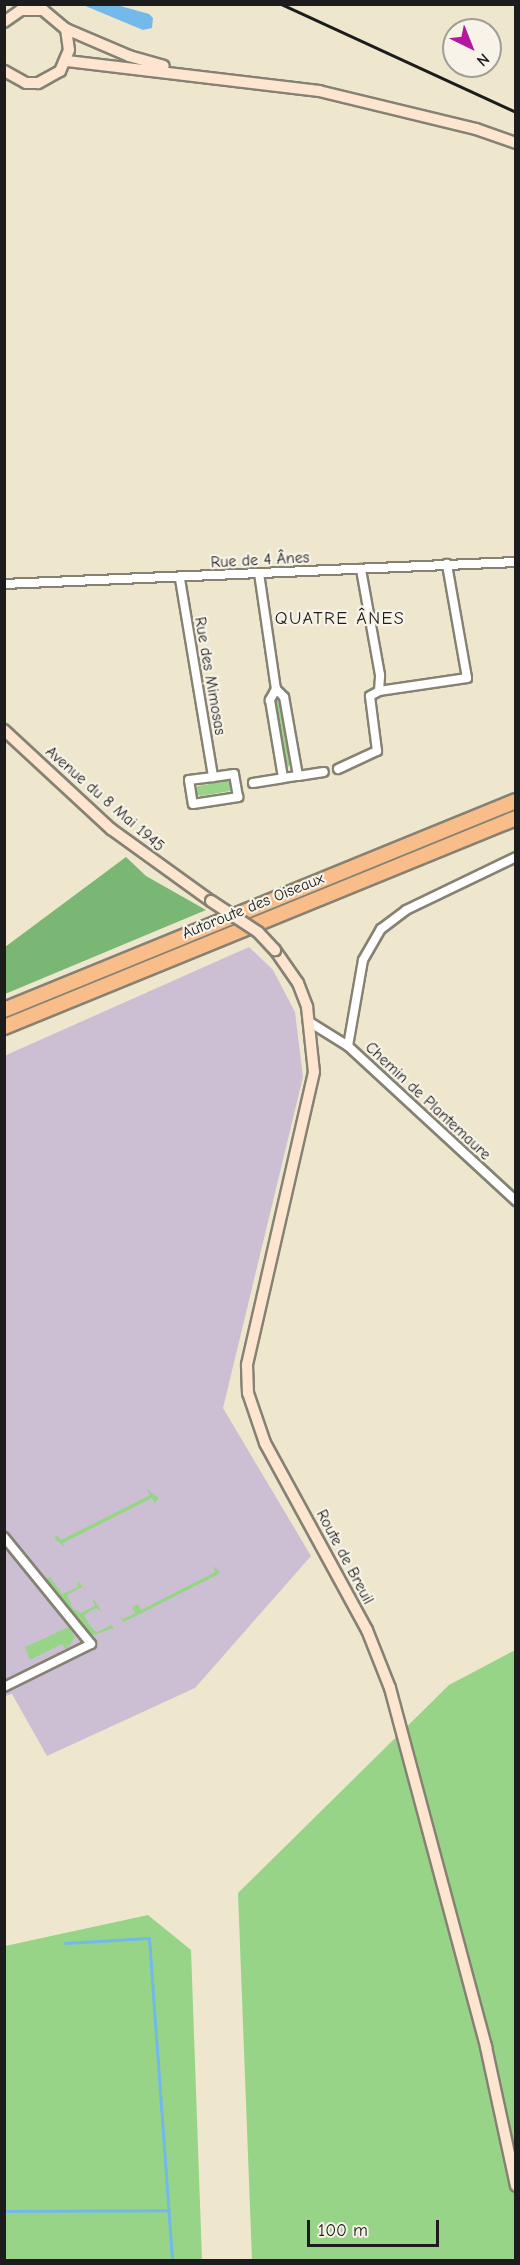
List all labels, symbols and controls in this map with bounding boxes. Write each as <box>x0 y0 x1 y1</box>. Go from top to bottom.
north arrow <box>442 18 502 78</box>
text: N <box>473 50 493 70</box>
street label: Rue de 4 Ânes <box>210 548 310 572</box>
district label: QUATRE ÂNES <box>275 608 405 630</box>
street label: Rue des Mimosas <box>190 615 230 737</box>
street label: Avenue du 8 Mai 1945 <box>42 742 168 856</box>
street label: Autoroute des Oiseaux <box>179 869 327 943</box>
street label: Chemin de Plantemaure <box>361 1038 495 1164</box>
street label: Route de Breuil <box>312 1506 378 1608</box>
scale bar <box>310 2208 442 2246</box>
text: 100 m <box>318 2220 368 2241</box>

